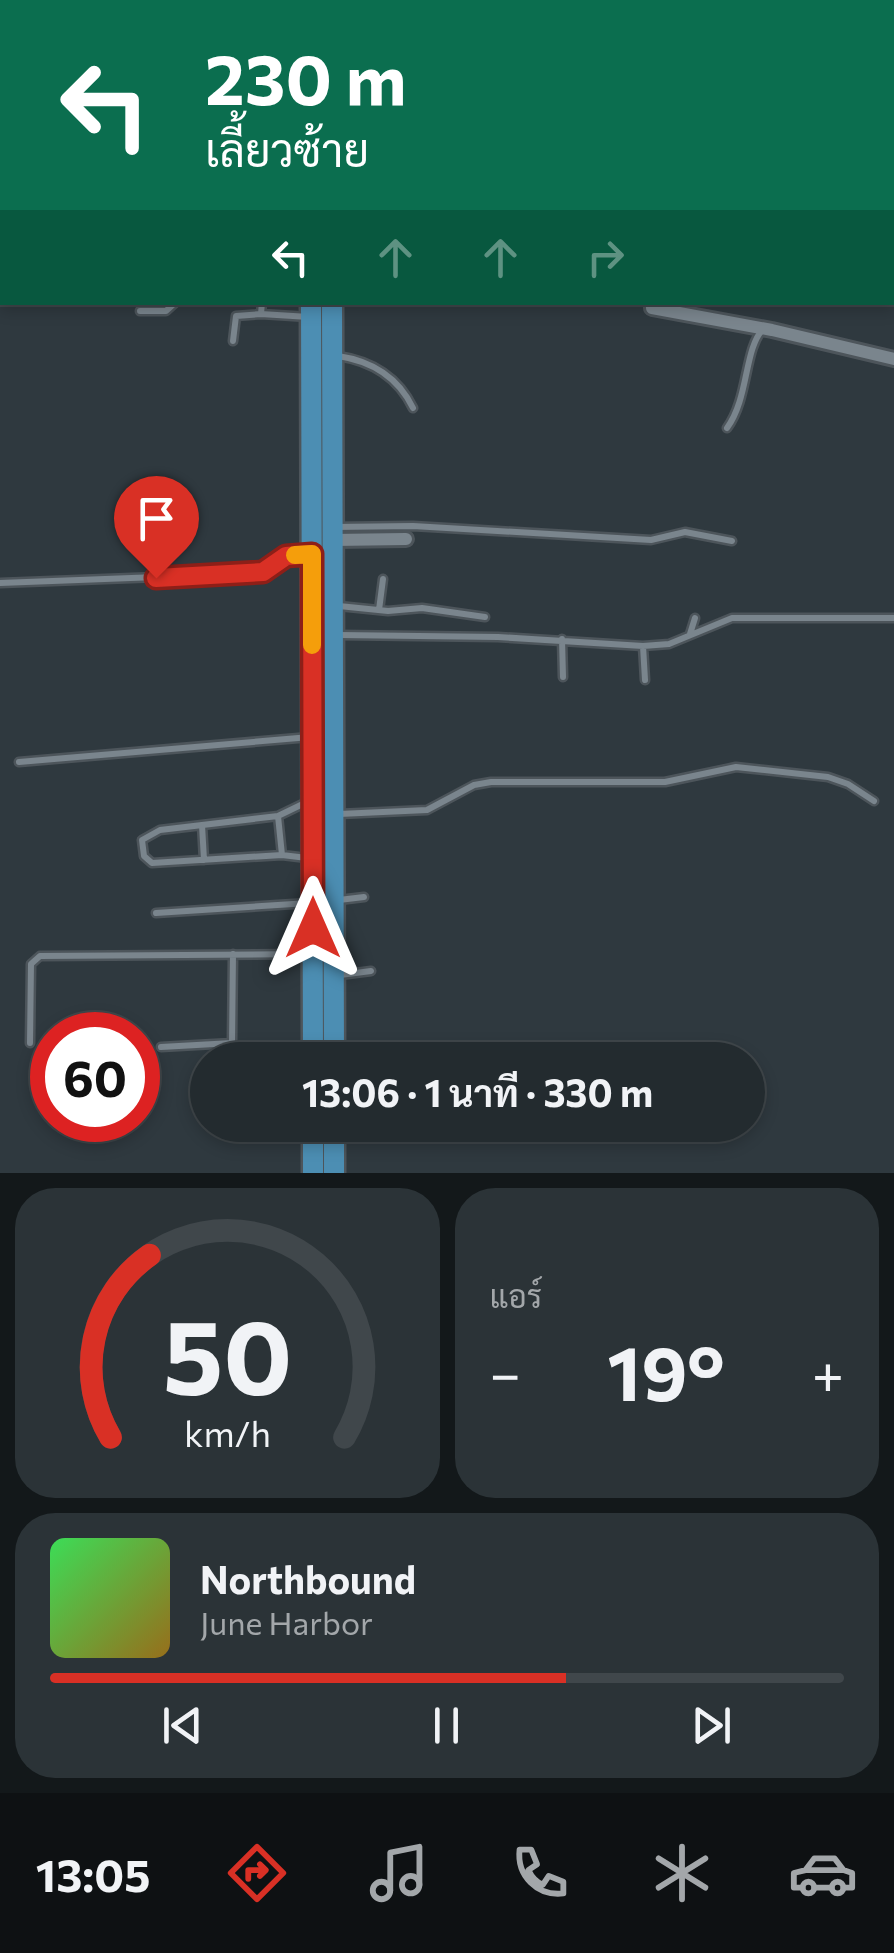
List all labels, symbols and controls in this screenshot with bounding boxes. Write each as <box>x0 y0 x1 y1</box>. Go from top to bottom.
text: 230 m <box>205 34 407 119</box>
icon: left <box>40 40 170 170</box>
text: เลี้ยวซ้าย <box>205 121 369 176</box>
icon: left <box>263 230 318 285</box>
icon: ahead <box>368 230 423 285</box>
icon: ahead <box>473 230 528 285</box>
icon: right <box>578 230 633 285</box>
pin <box>114 476 199 579</box>
icon: arrive <box>129 491 184 546</box>
position arrow <box>261 876 365 980</box>
speed limit sign: 60 <box>30 1012 160 1142</box>
text: 13:06 · 1 นาที · 330 m <box>302 1068 653 1115</box>
text: แอร์ <box>490 1275 542 1315</box>
text: 50 <box>162 1289 292 1416</box>
text: 19° <box>607 1325 725 1416</box>
text: − <box>490 1338 521 1405</box>
text: + <box>812 1338 844 1405</box>
text: km/h <box>184 1411 271 1454</box>
text: Northbound <box>200 1555 416 1602</box>
text: June Harbor <box>200 1602 373 1642</box>
icon: previous <box>155 1698 210 1753</box>
icon: pause <box>419 1698 474 1753</box>
icon: next <box>684 1698 739 1753</box>
icon: directions <box>222 1838 292 1908</box>
icon: music <box>364 1838 434 1908</box>
icon: phone <box>505 1838 575 1908</box>
icon: climate <box>647 1838 717 1908</box>
icon: car <box>788 1838 858 1908</box>
text: 13:05 <box>36 1846 150 1901</box>

